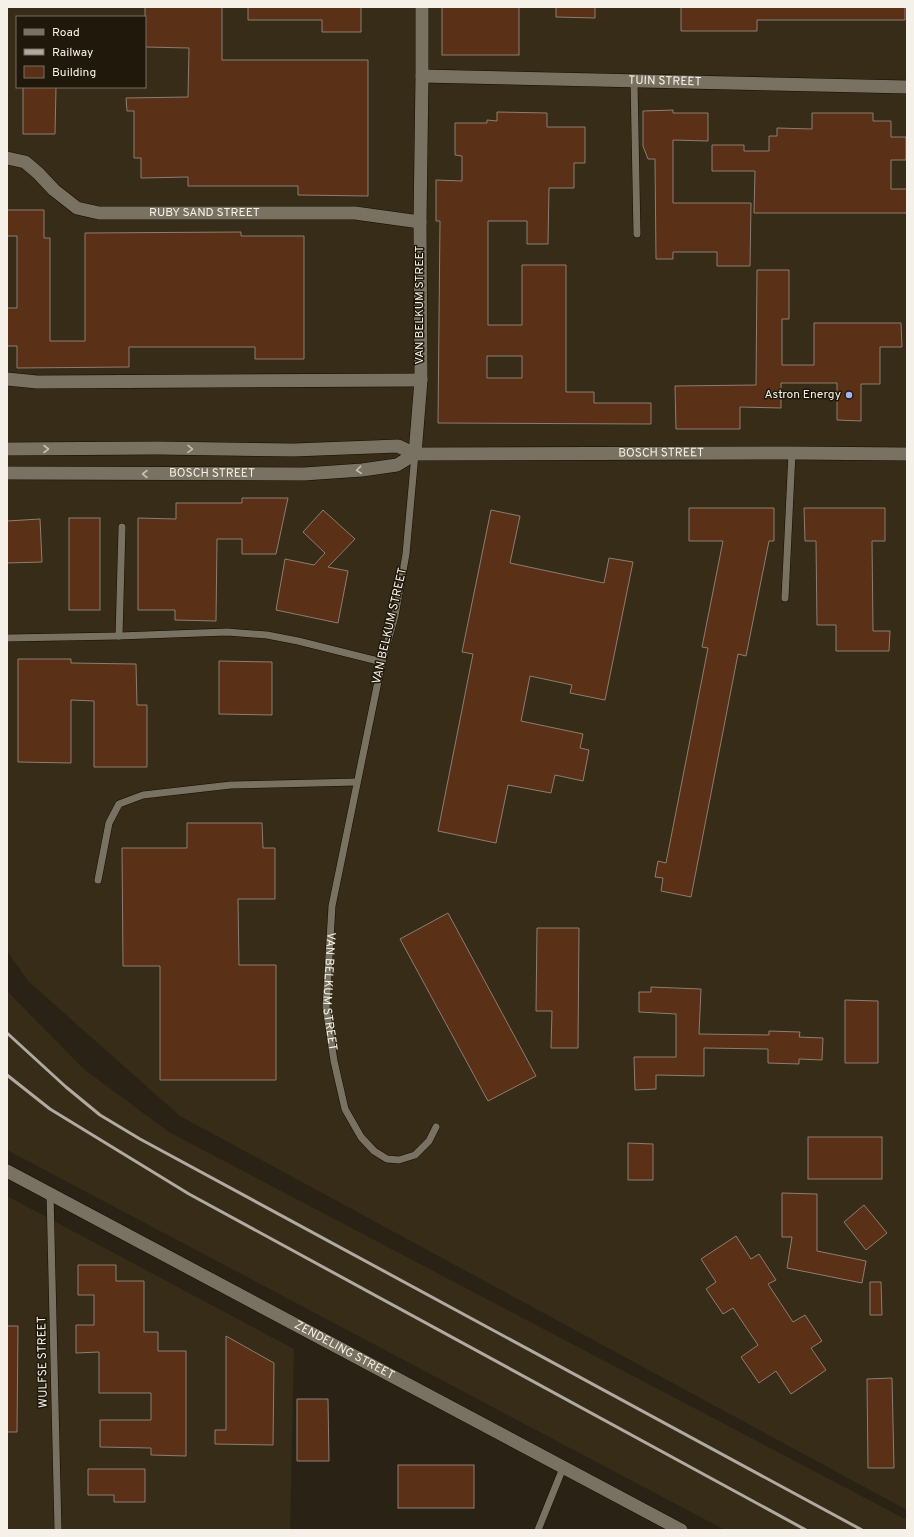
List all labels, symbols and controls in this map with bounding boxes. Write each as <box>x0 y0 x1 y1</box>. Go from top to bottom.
legend <box>16 16 146 88</box>
text: Road <box>52 25 80 41</box>
text: Railway <box>52 45 93 61</box>
text: Building <box>52 65 96 81</box>
street label: TUIN STREET <box>628 73 702 90</box>
street label: RUBY SAND STREET <box>149 205 260 221</box>
street label: VAN BELKUM STREET <box>412 245 428 365</box>
place label: Astron Energy <box>765 387 841 403</box>
marker: Astron Energy <box>844 390 854 400</box>
one-way arrow <box>43 445 49 453</box>
one-way arrow <box>187 445 193 453</box>
street label: BOSCH STREET <box>618 445 704 461</box>
street label: BOSCH STREET <box>169 466 255 482</box>
one-way arrow <box>356 466 362 475</box>
one-way arrow <box>142 470 148 478</box>
street label: VAN BELKUM STREET <box>369 566 411 686</box>
street label: VAN BELKUM STREET <box>318 932 340 1052</box>
street label: WULFSE STREET <box>34 1316 52 1408</box>
street label: ZENDELING STREET <box>291 1317 397 1384</box>

